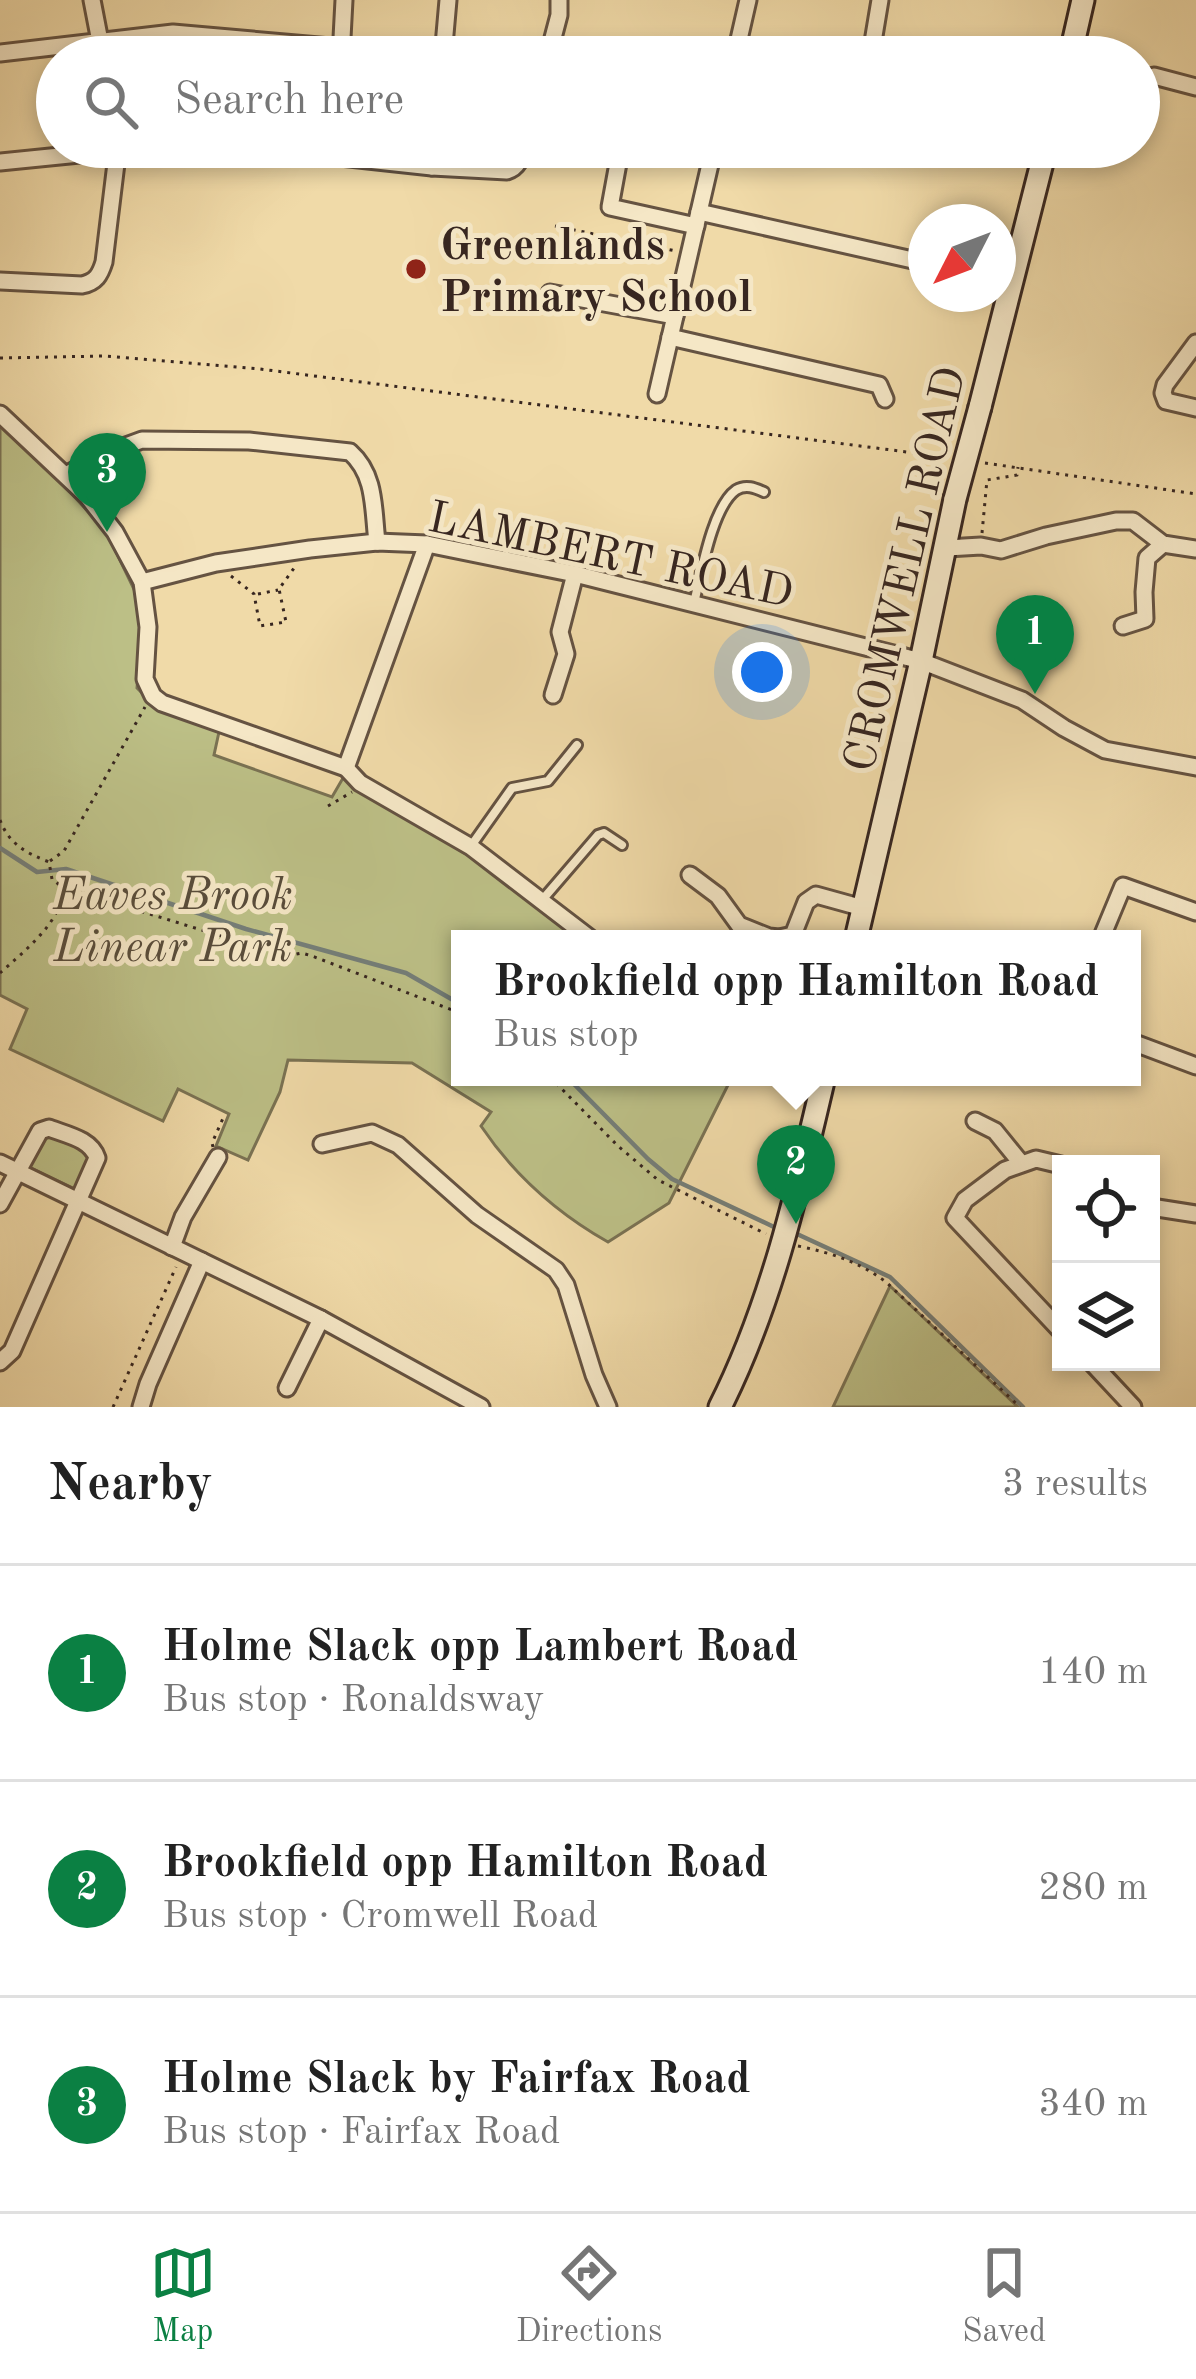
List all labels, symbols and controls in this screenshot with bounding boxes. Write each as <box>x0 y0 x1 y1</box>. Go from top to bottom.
search box <box>36 36 1160 168</box>
icon: search <box>78 69 144 135</box>
text: Search here <box>174 79 404 124</box>
north arrow <box>908 204 1016 312</box>
place label: Greenlands Primary School <box>440 225 752 322</box>
marker: Greenlands Primary School <box>403 256 429 282</box>
street label: CROMWELL ROAD <box>839 363 976 777</box>
pin: 3 <box>68 433 146 532</box>
street label: LAMBERT ROAD <box>424 497 797 618</box>
pin: 1 <box>996 595 1074 694</box>
your location <box>732 642 792 702</box>
park label: Eaves Brook Linear Park <box>52 875 293 972</box>
popup <box>451 930 1141 1086</box>
text: Brookfield opp Hamilton Road <box>493 961 1099 1006</box>
text: Bus stop <box>493 1016 639 1055</box>
pin: 2 <box>757 1125 835 1224</box>
map controls <box>1052 1155 1160 1371</box>
button: locate <box>1052 1155 1160 1263</box>
button: layers <box>1052 1263 1160 1371</box>
text: Nearby <box>48 1460 213 1511</box>
text: 3 results <box>1002 1465 1148 1504</box>
text: Holme Slack opp Lambert Road <box>162 1626 798 1671</box>
text: 1 <box>76 1653 98 1692</box>
text: 140 m <box>1038 1653 1148 1692</box>
text: Bus stop · Ronaldsway <box>162 1681 544 1720</box>
text: Brookfield opp Hamilton Road <box>162 1842 768 1887</box>
text: 2 <box>76 1869 98 1908</box>
text: 280 m <box>1038 1869 1148 1908</box>
text: Bus stop · Cromwell Road <box>162 1897 598 1936</box>
text: Holme Slack by Fairfax Road <box>162 2058 751 2103</box>
text: 3 <box>76 2085 98 2124</box>
text: 340 m <box>1038 2085 1148 2124</box>
text: Bus stop · Fairfax Road <box>162 2113 560 2152</box>
tab: Map <box>150 2240 216 2353</box>
tab: Directions <box>516 2240 662 2353</box>
tab: Saved <box>962 2240 1046 2353</box>

